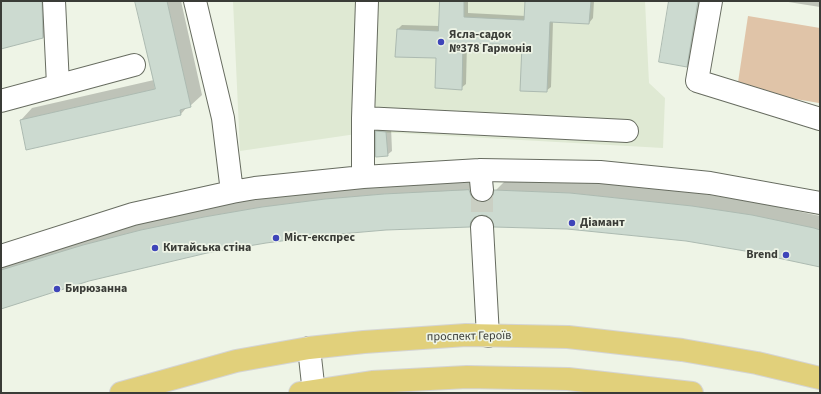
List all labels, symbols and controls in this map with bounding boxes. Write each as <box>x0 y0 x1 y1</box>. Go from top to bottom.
place label: Ясла-садок №378 Гармонія <box>449 28 532 56</box>
marker: Ясла-садок №378 Гармонія <box>436 37 446 47</box>
place label: Діамант <box>580 216 625 230</box>
marker: Діамант <box>567 218 577 228</box>
place label: Міст-експрес <box>284 231 355 245</box>
marker: Міст-експрес <box>271 233 281 243</box>
place label: Китайська стіна <box>163 241 251 255</box>
marker: Китайська стіна <box>150 243 160 253</box>
place label: Brend <box>746 248 778 262</box>
marker: Brend <box>781 250 791 260</box>
place label: Бирюзанна <box>65 282 127 296</box>
marker: Бирюзанна <box>52 284 62 294</box>
street label: проспект Героїв <box>427 329 511 345</box>

